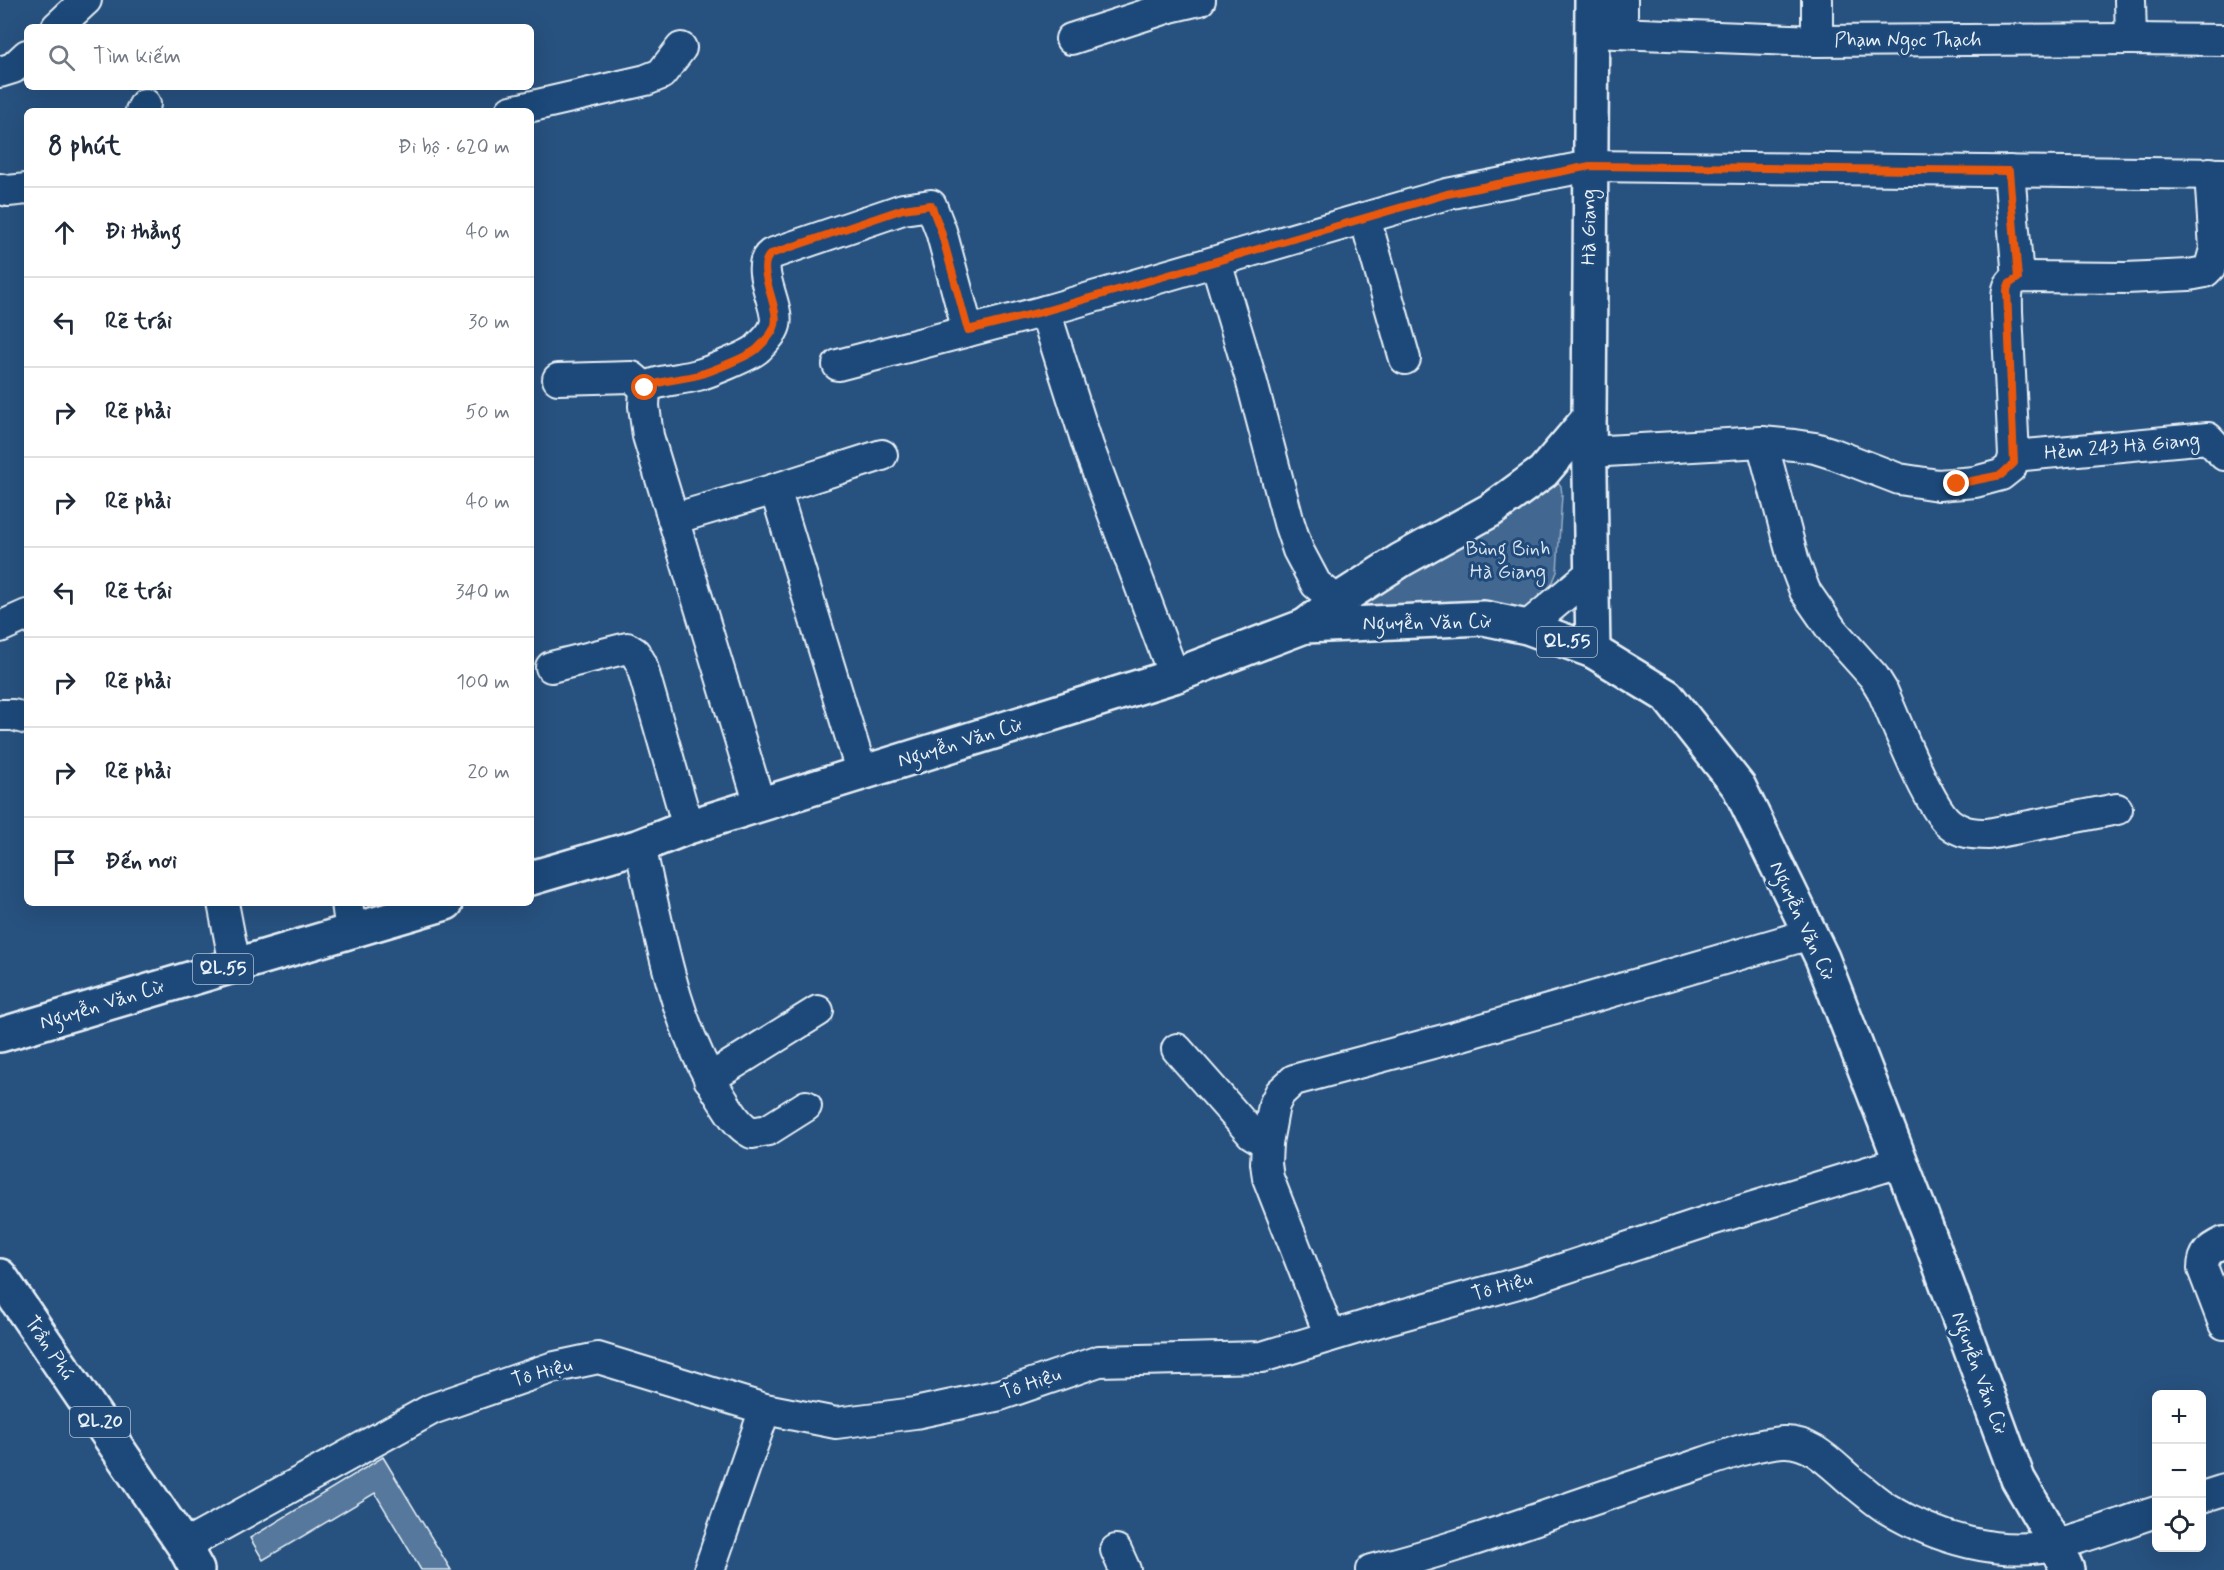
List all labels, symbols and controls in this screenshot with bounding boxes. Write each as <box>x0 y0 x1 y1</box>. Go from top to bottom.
search box <box>24 24 534 90</box>
street label: Phạm Ngọc Thạch <box>1834 27 1982 55</box>
icon: search <box>45 41 78 74</box>
text: Tìm kiếm <box>93 43 181 71</box>
text: 8 phút <box>48 130 121 164</box>
text: Đi bộ · 620 m <box>398 134 510 161</box>
street label: Hà Giang <box>1576 189 1604 265</box>
icon: ahead <box>48 216 81 249</box>
text: Đi thẳng <box>105 218 181 246</box>
text: 40 m <box>466 219 510 246</box>
icon: left <box>48 306 81 339</box>
text: Rẽ trái <box>105 308 172 336</box>
text: 30 m <box>468 309 510 336</box>
route start <box>631 374 657 400</box>
icon: right <box>48 396 81 429</box>
text: Rẽ phải <box>105 398 171 426</box>
text: 50 m <box>465 399 510 426</box>
street label: Hẻm 243 Hà Giang <box>2043 427 2201 468</box>
route end <box>1943 470 1969 496</box>
icon: right <box>48 486 81 519</box>
text: Rẽ phải <box>105 488 171 516</box>
text: 40 m <box>466 489 510 516</box>
park label: Bùng Binh Hà Giang <box>1466 536 1550 587</box>
icon: left <box>48 576 81 609</box>
text: Rẽ trái <box>105 578 172 606</box>
text: 340 m <box>455 579 510 606</box>
street label: Nguyễn Văn Cừ <box>1362 608 1492 640</box>
road number: QL.55 <box>1537 627 1597 657</box>
icon: right <box>48 666 81 699</box>
text: Rẽ phải <box>105 668 171 696</box>
text: 100 m <box>456 669 510 696</box>
street label: Nguyễn Văn Cừ <box>894 711 1026 777</box>
icon: right <box>48 756 81 789</box>
text: Rẽ phải <box>105 758 171 786</box>
text: 20 m <box>467 759 510 786</box>
icon: arrive <box>48 846 81 879</box>
text: Đến nơi <box>105 848 177 876</box>
street label: Nguyễn Văn Cừ <box>1761 857 1841 986</box>
road number: QL.55 <box>193 954 253 984</box>
street label: Nguyễn Văn Cừ <box>36 973 168 1039</box>
street label: Tô Hiệu <box>1468 1265 1536 1309</box>
street label: Nguyễn Văn Cừ <box>1942 1308 2014 1439</box>
street label: Trần Phú <box>18 1311 80 1385</box>
street label: Tô Hiệu <box>508 1351 576 1395</box>
street label: Tô Hiệu <box>997 1361 1065 1407</box>
map controls <box>2152 1390 2206 1552</box>
button: + <box>2152 1390 2206 1444</box>
road number: QL.20 <box>70 1407 130 1437</box>
button: − <box>2152 1444 2206 1498</box>
button: locate <box>2152 1498 2206 1552</box>

